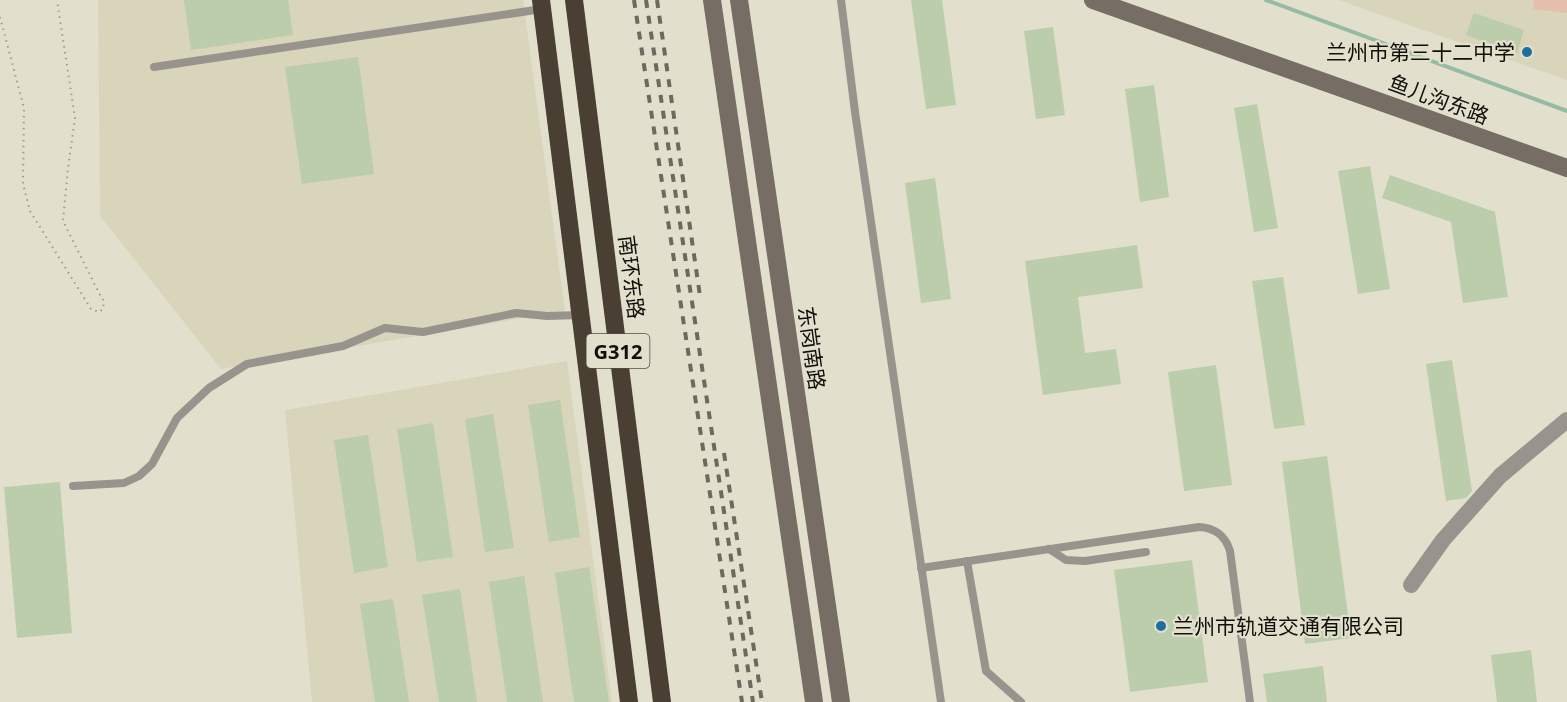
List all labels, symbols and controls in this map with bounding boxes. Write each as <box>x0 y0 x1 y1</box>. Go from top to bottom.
place label: 兰州市第三十二中学 <box>1326 38 1515 66</box>
marker: 兰州市第三十二中学 <box>1520 45 1534 59</box>
street label: 鱼儿沟东路 <box>1385 68 1493 130</box>
street label: 南环东路 <box>613 234 651 320</box>
street label: 东岗南路 <box>792 304 832 392</box>
road number: G312 <box>586 334 650 368</box>
place label: 兰州市轨道交通有限公司 <box>1173 612 1404 640</box>
marker: 兰州市轨道交通有限公司 <box>1154 619 1168 633</box>

